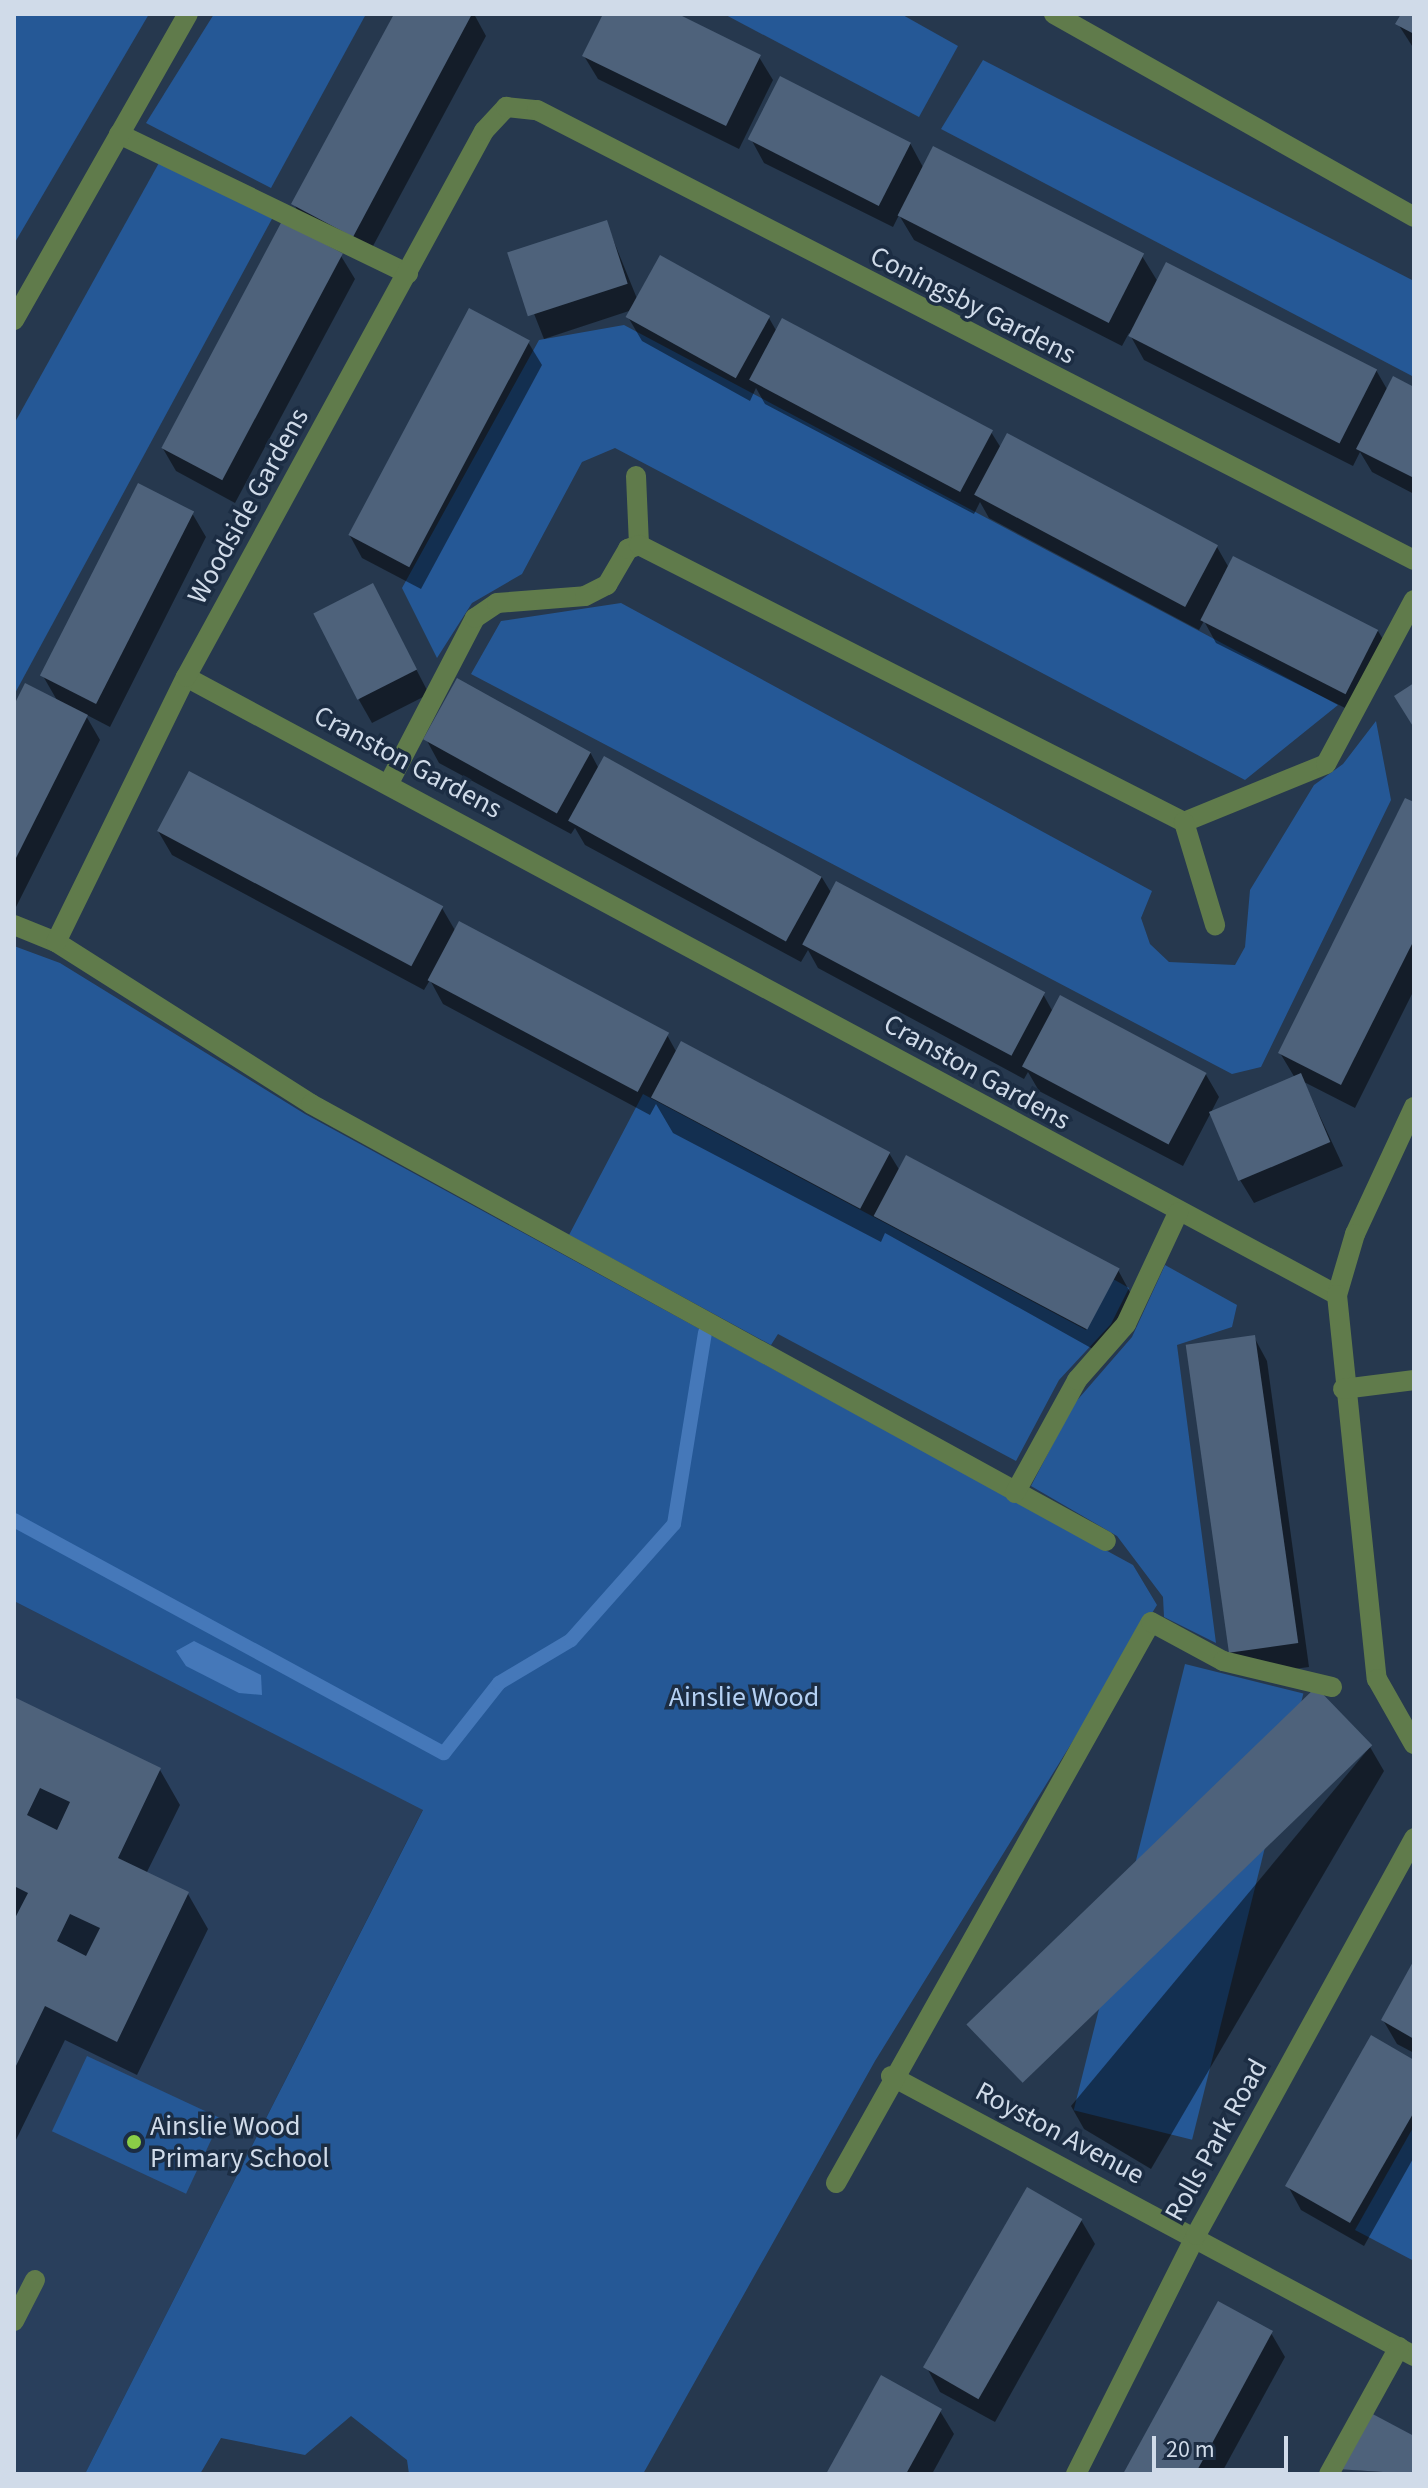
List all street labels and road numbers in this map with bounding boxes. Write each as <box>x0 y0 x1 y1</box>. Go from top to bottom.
street label: Coningsby Gardens <box>865 239 1081 371</box>
street label: Woodside Gardens <box>180 402 316 610</box>
street label: Cranston Gardens <box>308 698 508 826</box>
street label: Cranston Gardens <box>878 1007 1076 1137</box>
street label: Rolls Park Road <box>1158 2053 1274 2227</box>
street label: Royston Avenue <box>970 2074 1150 2192</box>

